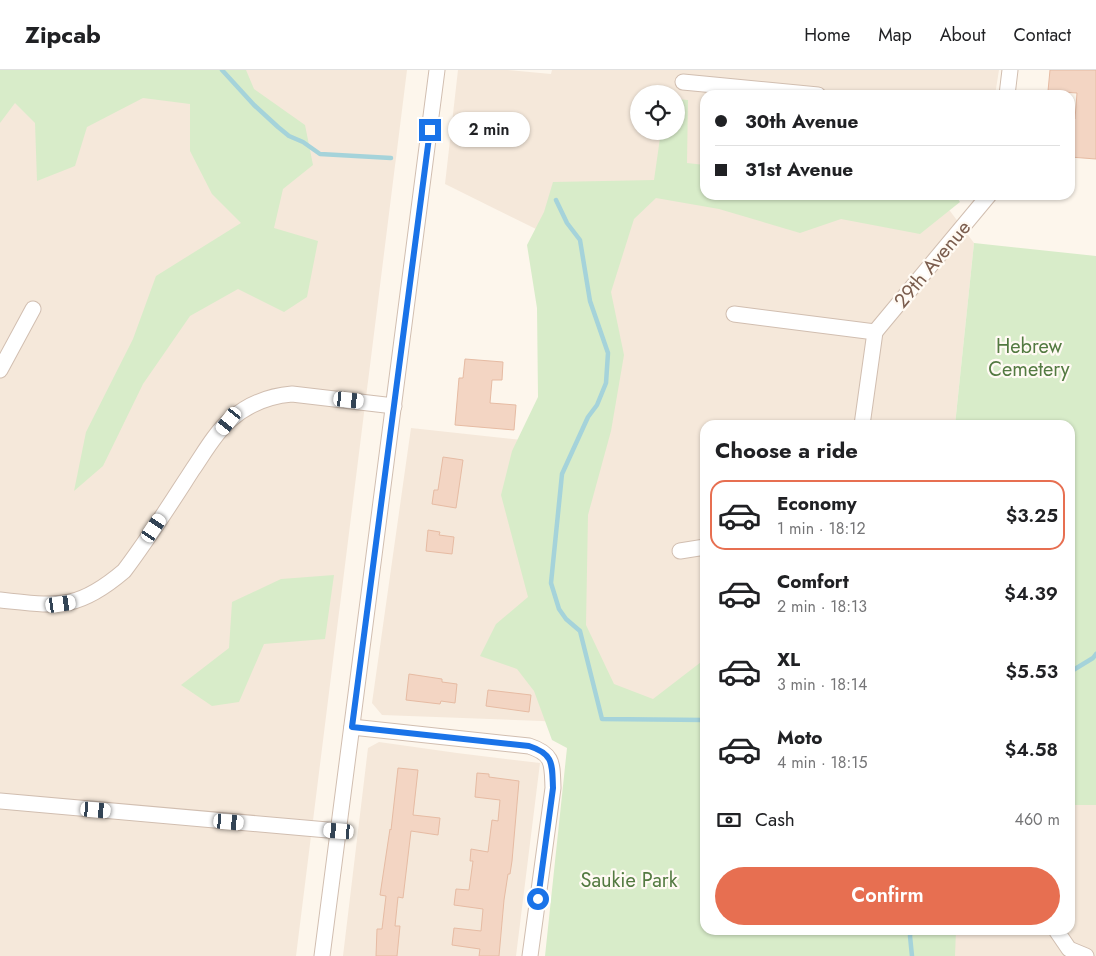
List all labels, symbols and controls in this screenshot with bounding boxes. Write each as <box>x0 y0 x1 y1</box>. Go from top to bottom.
text: Zipcab <box>25 17 101 52</box>
text: Home <box>804 22 850 48</box>
text: Map <box>878 22 912 48</box>
text: About <box>940 22 985 48</box>
text: Contact <box>1013 22 1071 48</box>
map controls <box>630 85 685 140</box>
button: locate <box>630 85 685 140</box>
text: 30th Avenue <box>745 108 858 135</box>
callout: 2 min <box>448 112 530 148</box>
text: 2 min <box>468 118 510 141</box>
route end <box>419 119 441 141</box>
text: 31st Avenue <box>745 156 853 183</box>
street label: 29th Avenue <box>887 214 978 314</box>
park label: Hebrew Cemetery <box>988 332 1070 384</box>
car <box>333 391 364 409</box>
car <box>213 405 244 437</box>
text: Choose a ride <box>715 434 858 466</box>
text: Economy <box>777 490 857 517</box>
icon: car <box>717 493 762 538</box>
text: $3.25 <box>1006 502 1058 529</box>
car <box>139 511 168 545</box>
text: 1 min · 18:12 <box>777 517 865 540</box>
text: Comfort <box>777 568 849 595</box>
icon: car <box>717 571 762 616</box>
text: $4.39 <box>1004 580 1058 607</box>
car <box>45 594 76 614</box>
text: 2 min · 18:13 <box>777 595 867 618</box>
text: XL <box>777 646 800 673</box>
icon: car <box>717 649 762 694</box>
text: $5.53 <box>1006 658 1058 685</box>
text: 3 min · 18:14 <box>777 673 867 696</box>
text: Moto <box>777 724 822 751</box>
icon: car <box>717 727 762 772</box>
text: $4.58 <box>1005 736 1058 763</box>
text: 4 min · 18:15 <box>777 751 868 774</box>
car <box>80 801 111 819</box>
icon: cash <box>715 806 743 834</box>
text: Cash <box>755 806 795 833</box>
text: 460 m <box>1015 808 1060 831</box>
car <box>213 813 244 831</box>
car <box>323 822 354 840</box>
park label: Saukie Park <box>580 866 678 895</box>
button: Confirm <box>715 867 1060 925</box>
route start <box>527 888 549 910</box>

